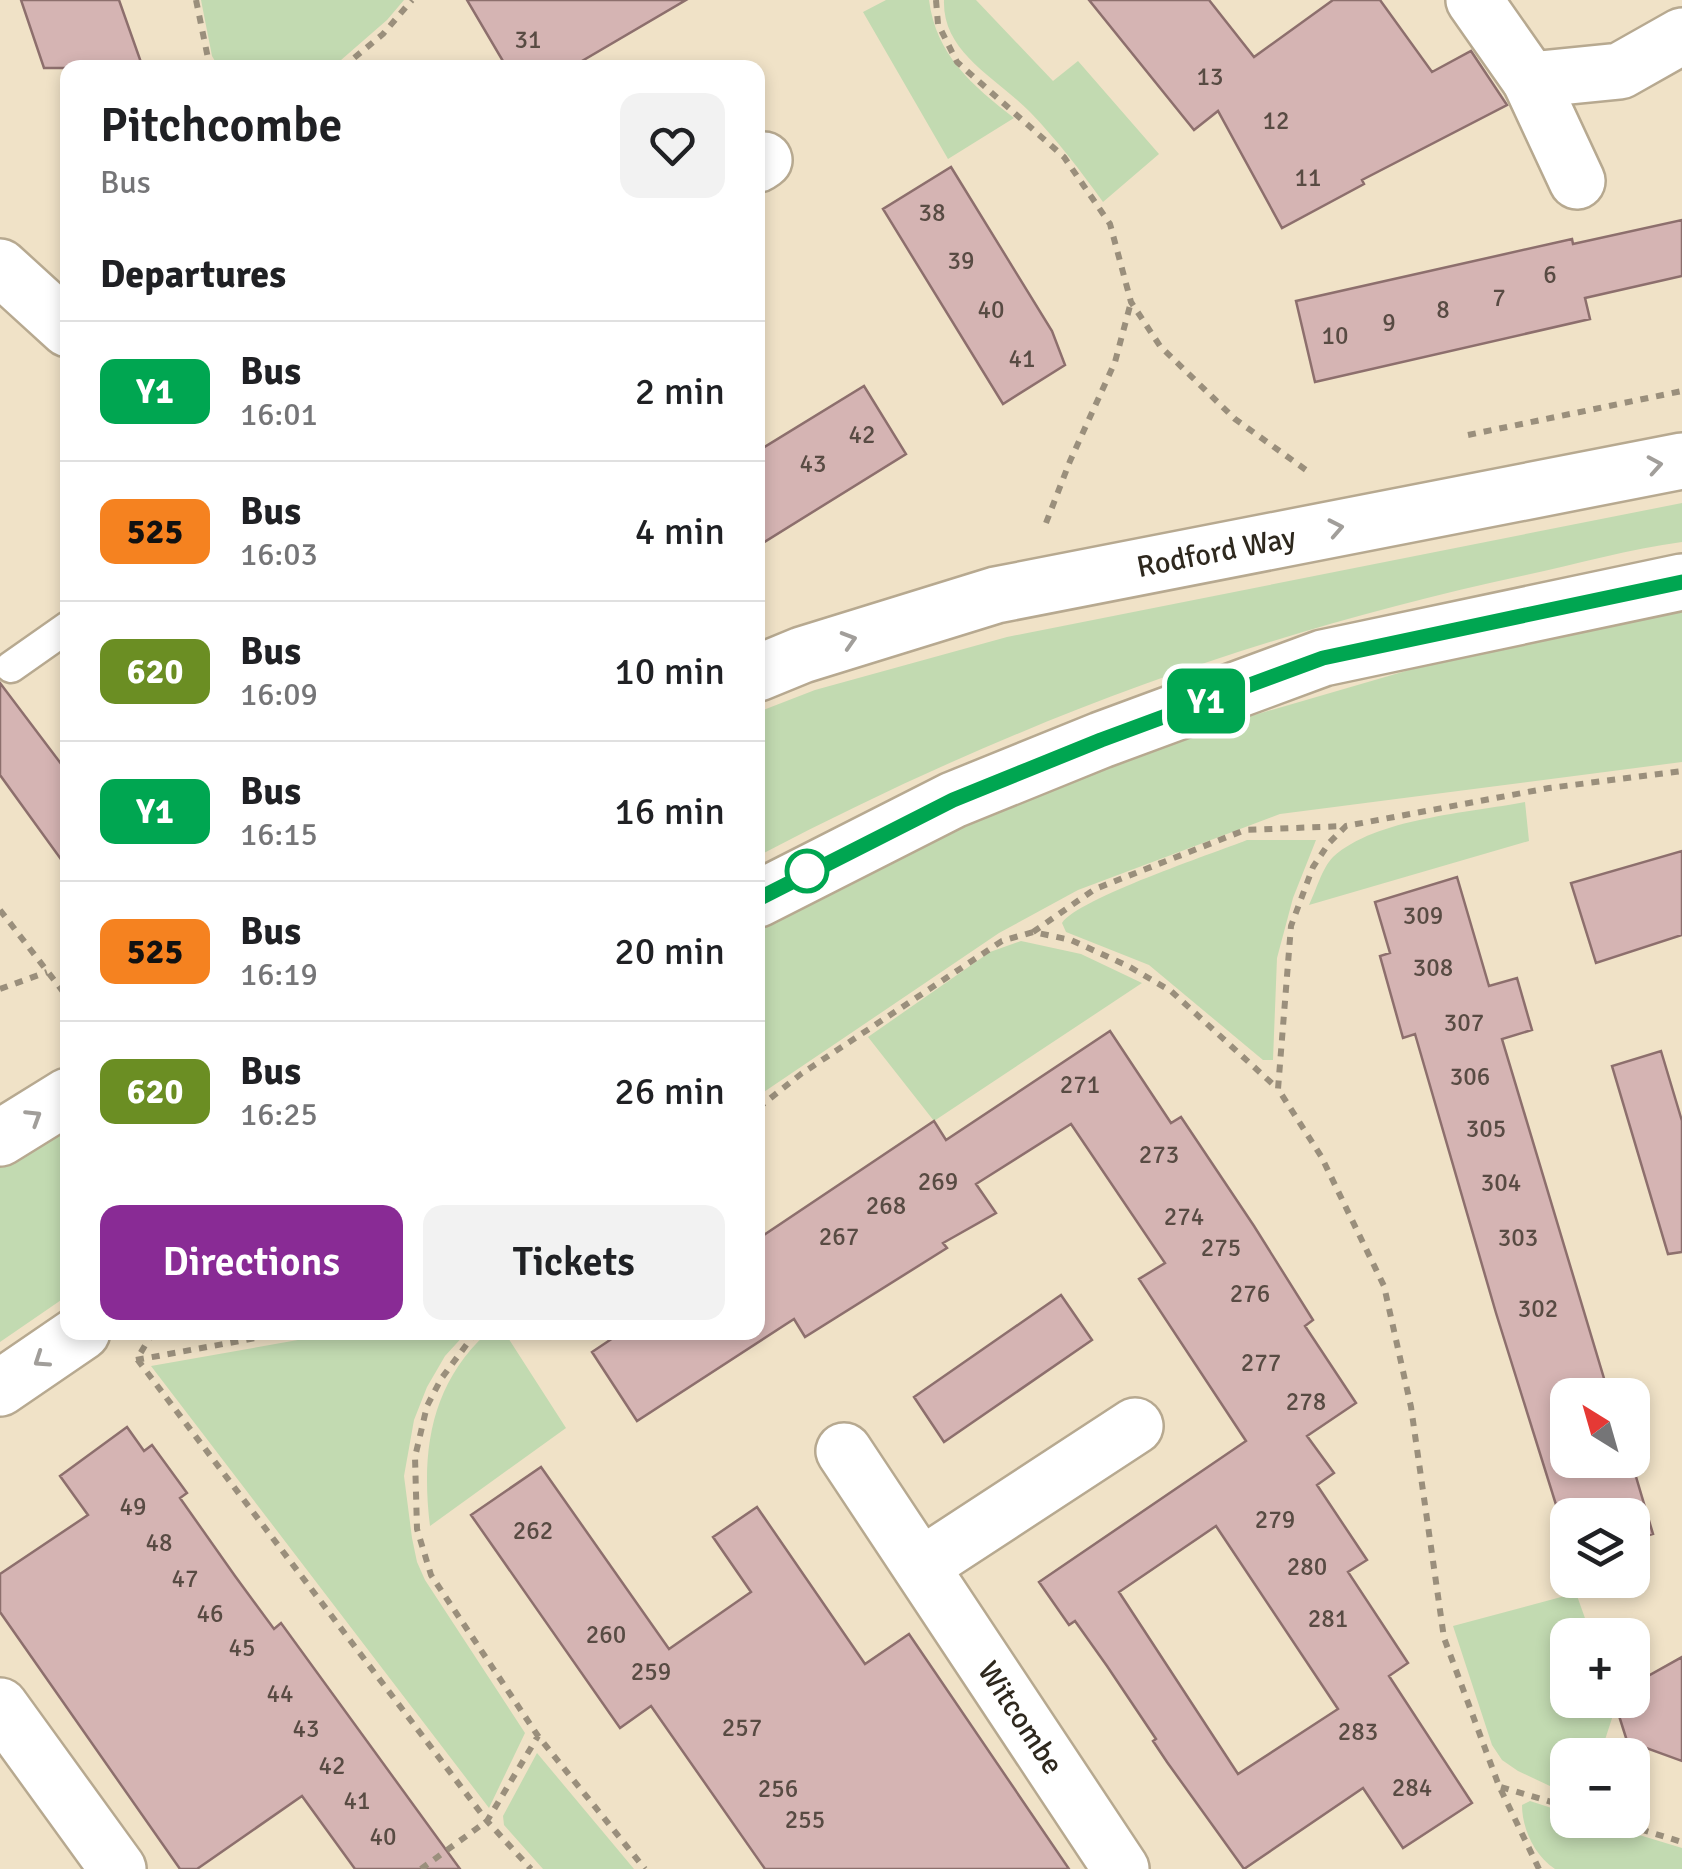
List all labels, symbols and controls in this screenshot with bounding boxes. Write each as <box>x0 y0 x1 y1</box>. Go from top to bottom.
house number: 31 <box>514 24 542 55</box>
house number: 13 <box>1196 61 1224 92</box>
button: heart <box>620 93 725 198</box>
text: Pitchcombe <box>100 96 342 155</box>
house number: 12 <box>1262 105 1290 136</box>
house number: 11 <box>1294 162 1322 193</box>
text: Bus <box>100 163 151 202</box>
house number: 38 <box>918 197 946 228</box>
house number: 39 <box>947 245 975 276</box>
text: Departures <box>100 251 286 298</box>
house number: 6 <box>1543 259 1557 290</box>
house number: 7 <box>1492 282 1506 313</box>
house number: 40 <box>977 294 1005 325</box>
house number: 8 <box>1436 294 1450 325</box>
house number: 9 <box>1382 307 1396 338</box>
house number: 10 <box>1321 320 1349 351</box>
house number: 41 <box>1008 343 1036 374</box>
text: Bus <box>240 348 301 395</box>
text: 2 min <box>635 368 725 415</box>
text: Y1 <box>136 370 174 413</box>
text: 16:01 <box>240 395 318 434</box>
house number: 42 <box>848 419 876 450</box>
house number: 43 <box>799 448 827 479</box>
one-way arrow <box>1647 455 1663 476</box>
text: Bus <box>240 488 301 535</box>
text: 4 min <box>635 508 725 555</box>
text: 525 <box>127 510 183 553</box>
street label: Rodford Way <box>1134 518 1299 586</box>
one-way arrow <box>1327 518 1344 539</box>
text: 16:03 <box>240 535 318 574</box>
text: Bus <box>240 628 301 675</box>
one-way arrow <box>840 631 857 652</box>
text: 10 min <box>614 648 725 695</box>
text: 620 <box>127 650 183 693</box>
line badge: Y1 <box>1161 668 1251 734</box>
text: 16:09 <box>240 675 318 714</box>
text: Y1 <box>1187 680 1225 723</box>
text: Bus <box>240 768 301 815</box>
text: 16 min <box>614 788 725 835</box>
text: Y1 <box>136 790 174 833</box>
text: 16:15 <box>240 815 318 854</box>
unlabelled marker <box>786 850 828 892</box>
house number: 309 <box>1403 900 1443 931</box>
text: Bus <box>240 908 301 955</box>
text: 20 min <box>614 928 725 975</box>
text: 525 <box>127 930 183 973</box>
house number: 308 <box>1413 952 1453 983</box>
text: 16:19 <box>240 955 318 994</box>
house number: 307 <box>1444 1007 1484 1038</box>
text: Bus <box>240 1048 301 1095</box>
house number: 306 <box>1450 1061 1490 1092</box>
text: 26 min <box>614 1068 725 1115</box>
house number: 271 <box>1060 1069 1100 1100</box>
text: 620 <box>127 1070 183 1113</box>
text: 16:25 <box>240 1095 318 1134</box>
one-way arrow <box>23 1110 41 1129</box>
house number: 305 <box>1466 1113 1506 1144</box>
house number: 273 <box>1139 1139 1179 1170</box>
house number: 269 <box>918 1166 958 1197</box>
house number: 304 <box>1481 1167 1521 1198</box>
house number: 268 <box>866 1190 906 1221</box>
house number: 274 <box>1164 1201 1204 1232</box>
button: Directions <box>100 1205 403 1320</box>
button: Tickets <box>423 1205 725 1320</box>
house number: 267 <box>819 1221 859 1252</box>
house number: 303 <box>1498 1222 1538 1253</box>
house number: 275 <box>1201 1232 1241 1263</box>
house number: 276 <box>1230 1278 1270 1309</box>
house number: 302 <box>1518 1293 1558 1324</box>
house number: 277 <box>1241 1347 1281 1378</box>
one-way arrow <box>33 1348 52 1366</box>
north arrow <box>1550 1378 1650 1478</box>
map controls <box>1550 1378 1650 1838</box>
house number: 278 <box>1286 1386 1326 1417</box>
house number: 49 <box>119 1491 147 1522</box>
button: layers <box>1550 1498 1650 1598</box>
house number: 279 <box>1255 1504 1295 1535</box>
house number: 262 <box>513 1515 553 1546</box>
house number: 48 <box>145 1527 173 1558</box>
house number: 280 <box>1287 1551 1327 1582</box>
house number: 47 <box>171 1563 199 1594</box>
house number: 46 <box>196 1598 224 1629</box>
house number: 281 <box>1308 1603 1348 1634</box>
button: + <box>1550 1618 1650 1718</box>
house number: 260 <box>586 1619 626 1650</box>
house number: 45 <box>228 1632 256 1663</box>
street label: Witcombe <box>970 1654 1072 1781</box>
house number: 259 <box>631 1656 671 1687</box>
house number: 44 <box>266 1678 294 1709</box>
house number: 257 <box>722 1712 762 1743</box>
house number: 43 <box>292 1713 320 1744</box>
house number: 283 <box>1338 1716 1378 1747</box>
button: − <box>1550 1738 1650 1838</box>
house number: 42 <box>318 1750 346 1781</box>
house number: 284 <box>1392 1772 1432 1803</box>
house number: 256 <box>758 1773 798 1804</box>
house number: 41 <box>343 1785 371 1816</box>
house number: 255 <box>785 1804 825 1835</box>
house number: 40 <box>369 1821 397 1852</box>

